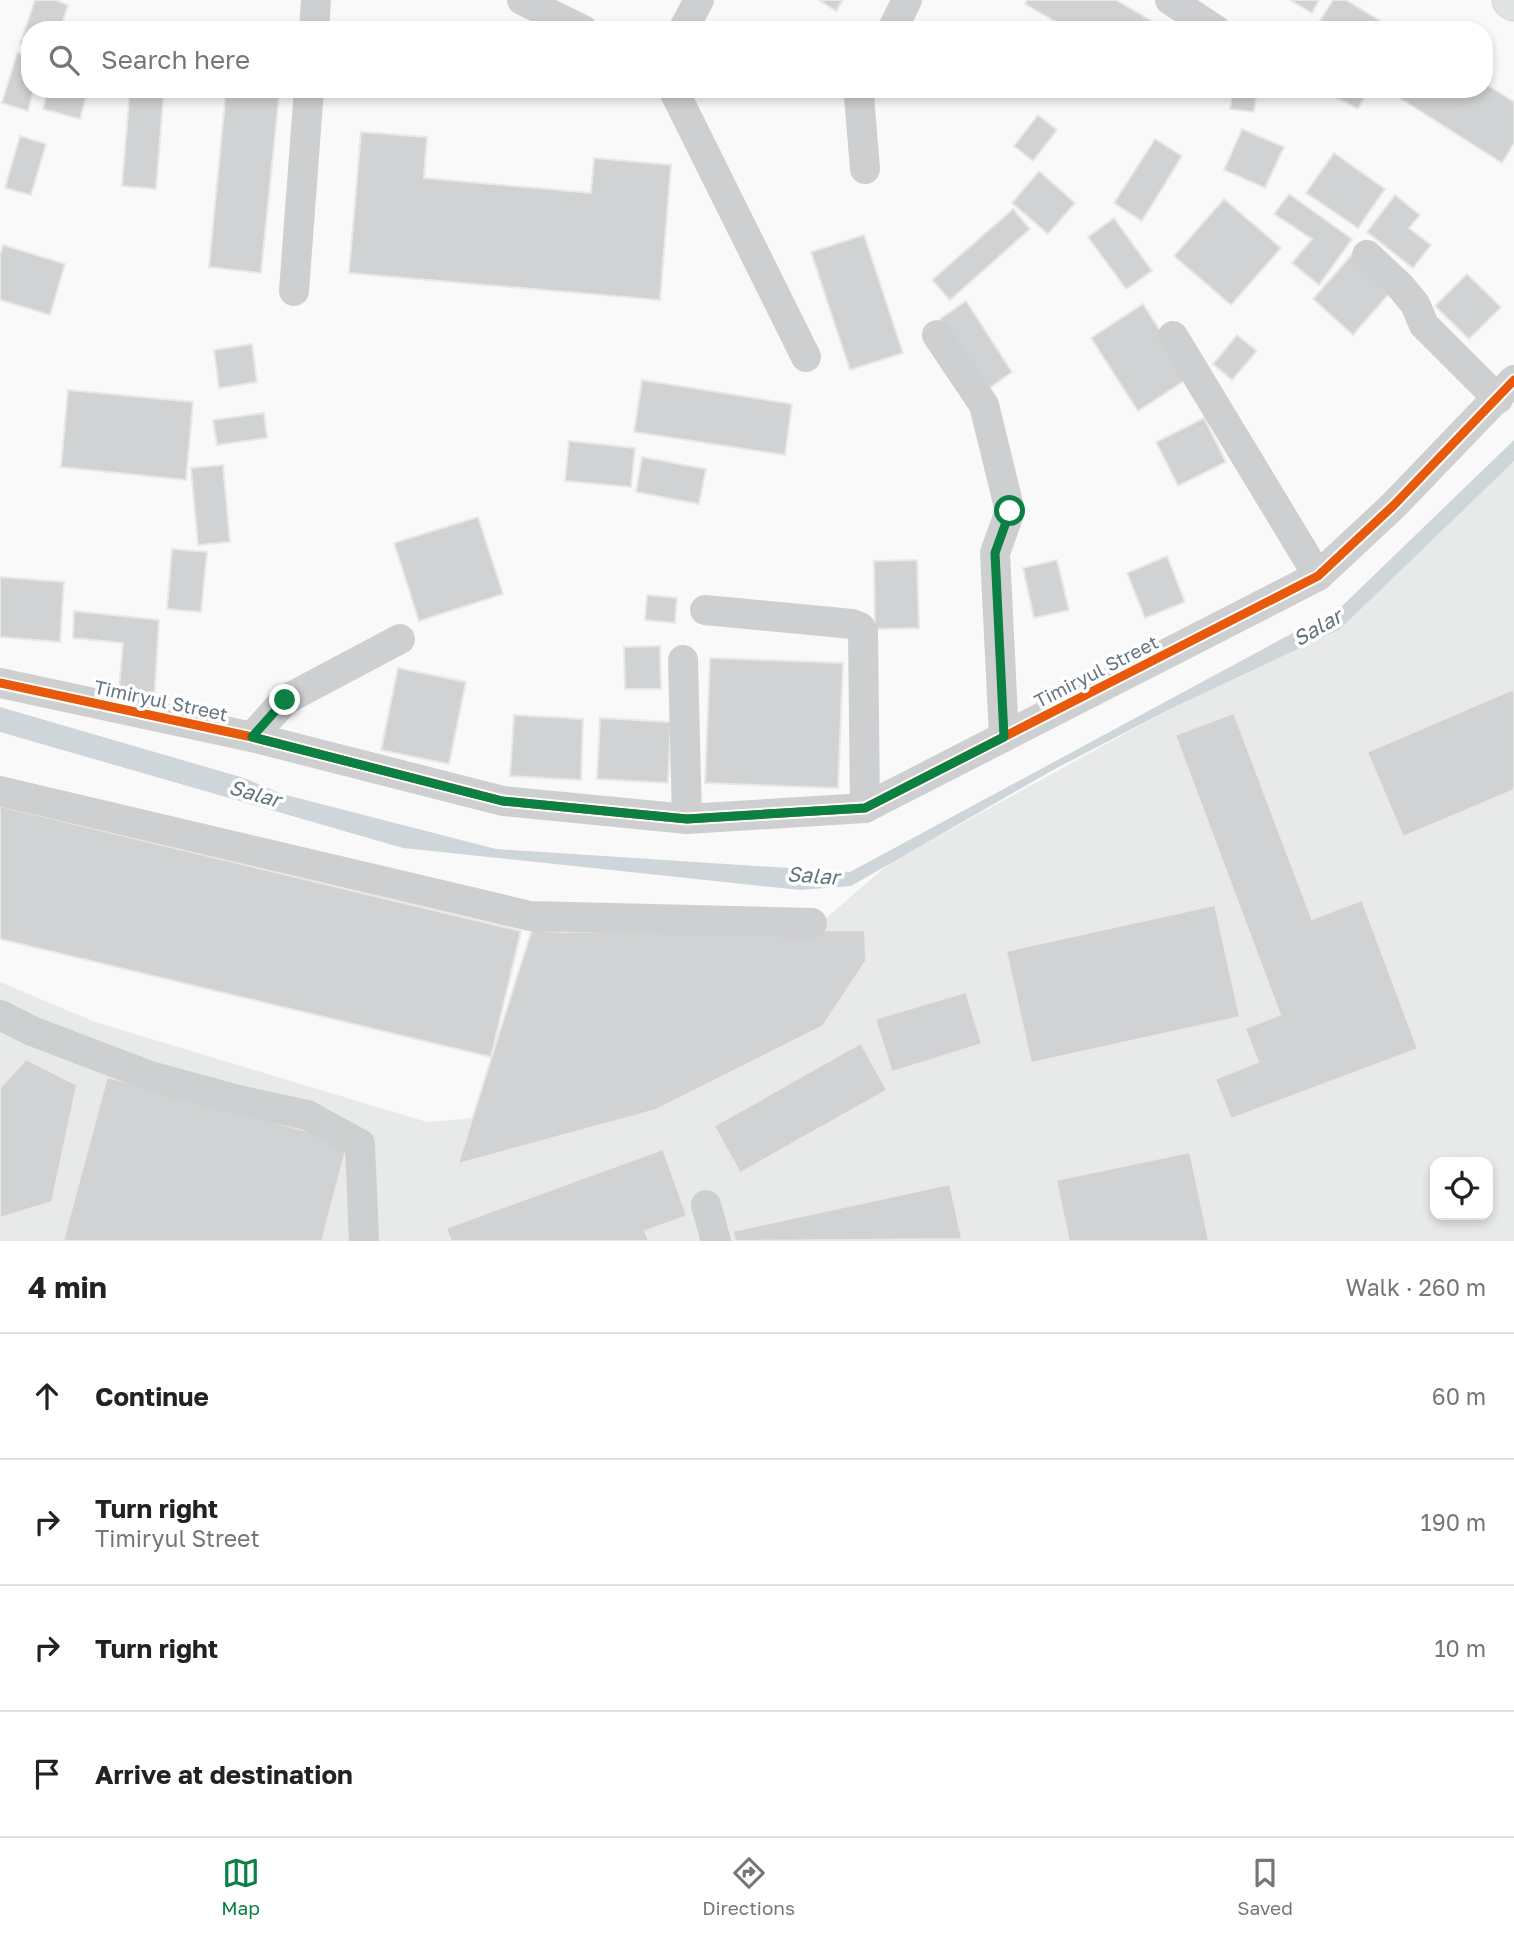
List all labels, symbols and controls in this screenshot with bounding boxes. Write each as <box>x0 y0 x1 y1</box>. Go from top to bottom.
search box <box>21 21 1493 98</box>
icon: search <box>45 41 83 79</box>
text: Search here <box>101 44 250 75</box>
route start <box>994 495 1025 526</box>
water label: Salar <box>1288 601 1348 651</box>
street label: Timiryul Street <box>1030 630 1162 712</box>
street label: Timiryul Street <box>92 675 230 725</box>
route end <box>269 684 300 715</box>
water label: Salar <box>226 773 286 813</box>
water label: Salar <box>786 860 843 890</box>
map controls <box>1430 1157 1493 1220</box>
button: locate <box>1430 1157 1493 1220</box>
text: 4 min <box>28 1269 107 1305</box>
text: Walk · 260 m <box>1345 1273 1486 1301</box>
icon: ahead <box>28 1377 66 1415</box>
text: Continue <box>95 1381 209 1412</box>
text: 60 m <box>1432 1382 1486 1410</box>
text: Turn right <box>95 1493 218 1524</box>
icon: right <box>28 1503 66 1541</box>
text: 190 m <box>1421 1508 1486 1536</box>
text: Timiryul Street <box>95 1524 260 1552</box>
icon: right <box>28 1629 66 1667</box>
text: Turn right <box>95 1633 218 1664</box>
text: 10 m <box>1434 1634 1486 1662</box>
icon: arrive <box>28 1755 66 1793</box>
text: Arrive at destination <box>95 1759 353 1790</box>
tab: Map <box>221 1854 260 1919</box>
tab: Directions <box>702 1854 795 1919</box>
tab: Saved <box>1237 1854 1293 1919</box>

